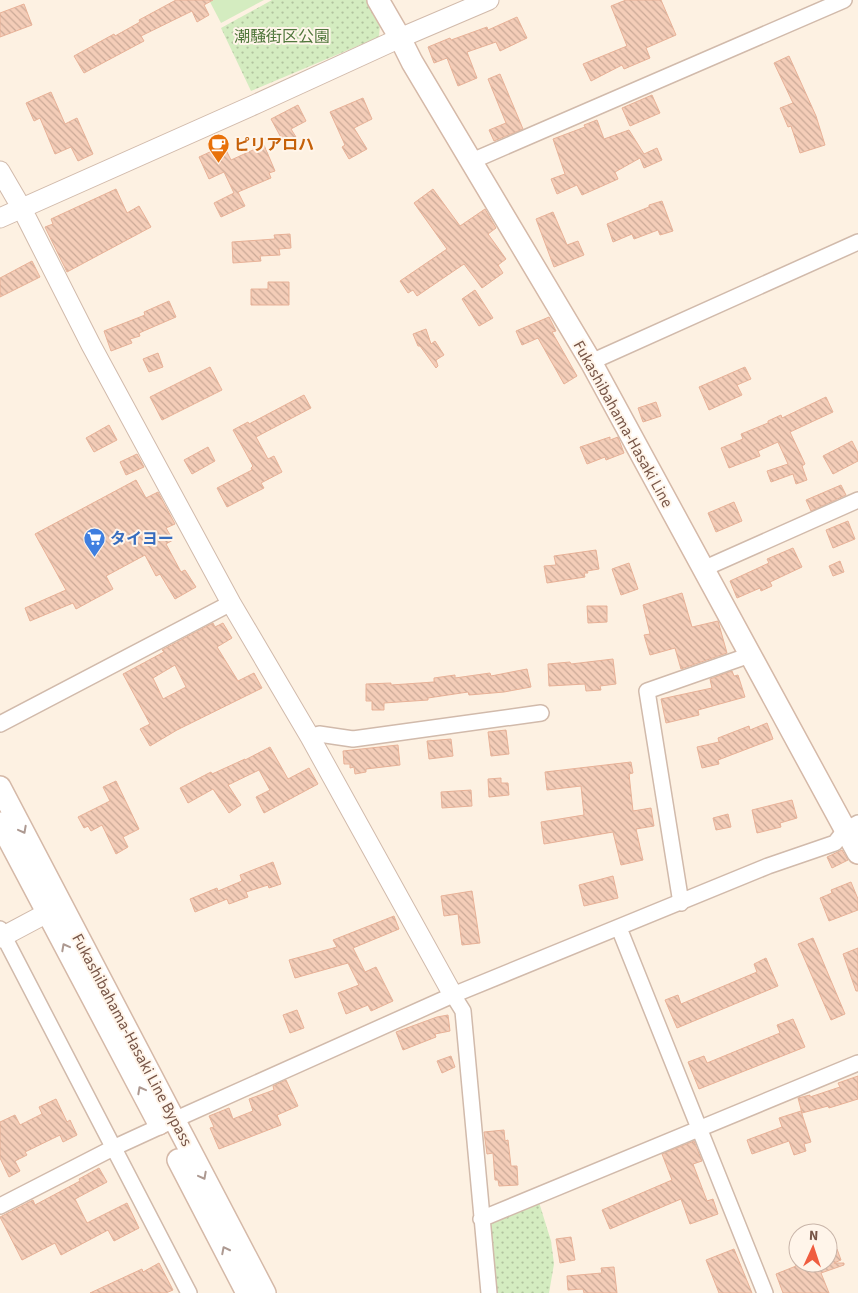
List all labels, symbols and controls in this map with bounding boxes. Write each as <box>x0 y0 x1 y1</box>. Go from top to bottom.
park label: 潮騒街区公園 <box>234 26 330 48</box>
cafe icon: ピリアロハ <box>206 133 230 164</box>
place label: ピリアロハ <box>234 134 314 156</box>
street label: Fukashibahama-Hasaki Line <box>568 336 678 512</box>
supermarket icon: タイヨー <box>82 527 106 558</box>
place label: タイヨー <box>110 528 174 550</box>
one-way arrow <box>16 825 26 834</box>
street label: Fukashibahama-Hasaki Line Bypass <box>66 930 198 1150</box>
one-way arrow <box>61 943 71 952</box>
one-way arrow <box>137 1086 147 1095</box>
one-way arrow <box>197 1171 207 1180</box>
north arrow <box>788 1223 838 1273</box>
text: N <box>808 1226 819 1246</box>
one-way arrow <box>221 1246 231 1255</box>

